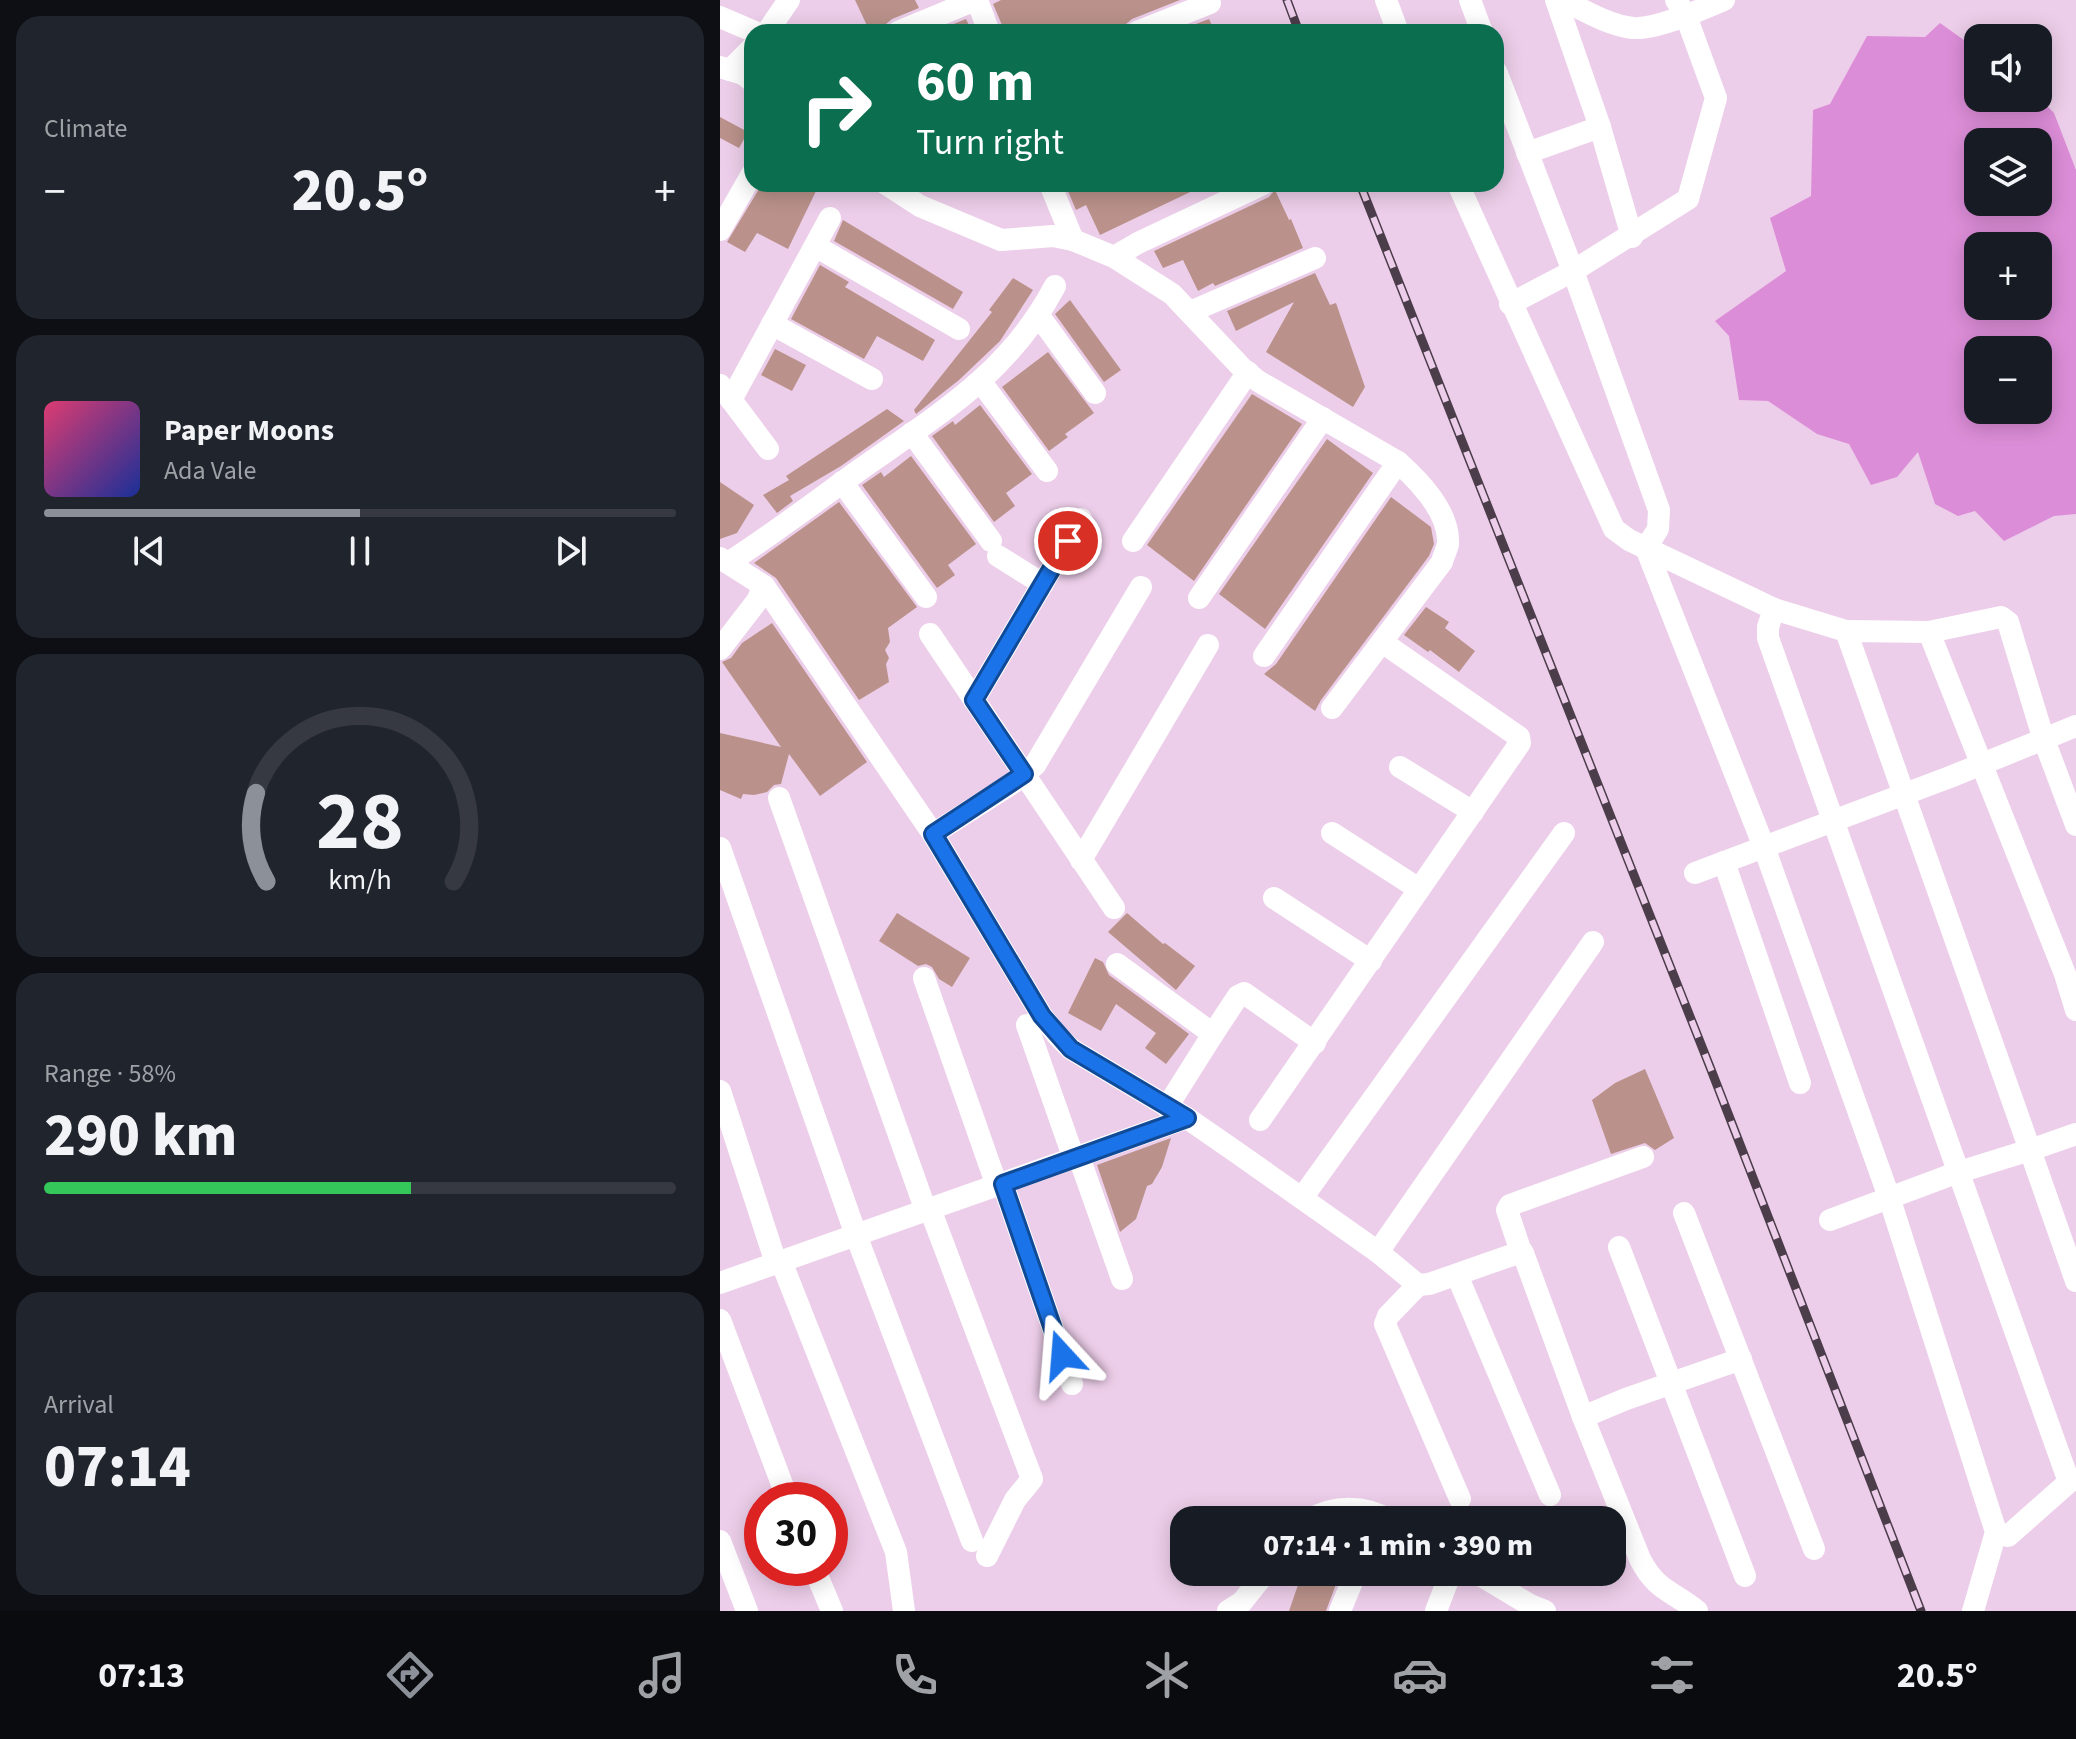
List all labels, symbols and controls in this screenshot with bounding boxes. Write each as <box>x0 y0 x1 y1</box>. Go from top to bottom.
map controls <box>1964 24 2052 424</box>
button: sound <box>1964 24 2052 112</box>
text: 60 m <box>916 43 1034 122</box>
icon: right <box>784 56 888 160</box>
text: Climate <box>44 110 128 147</box>
text: Turn right <box>916 117 1064 168</box>
button: layers <box>1964 128 2052 216</box>
text: 20.5° <box>292 149 428 234</box>
text: − <box>44 161 66 224</box>
text: + <box>654 161 676 224</box>
button: + <box>1964 232 2052 320</box>
button: − <box>1964 336 2052 424</box>
text: Paper Moons <box>164 409 334 452</box>
text: Ada Vale <box>164 452 256 489</box>
pin <box>1034 507 1102 575</box>
icon: arrive <box>1046 519 1090 563</box>
icon: previous <box>127 529 171 573</box>
icon: pause <box>338 529 382 573</box>
icon: next <box>549 529 593 573</box>
text: 28 <box>316 762 404 880</box>
text: km/h <box>328 860 392 900</box>
text: Range · 58% <box>44 1055 176 1092</box>
text: 290 km <box>44 1094 237 1179</box>
position arrow <box>1020 1313 1104 1397</box>
text: Arrival <box>44 1386 114 1423</box>
text: 07:14 <box>44 1425 191 1510</box>
speed limit sign: 30 <box>744 1482 848 1586</box>
text: 07:14 · 1 min · 390 m <box>1263 1524 1533 1567</box>
icon: directions <box>382 1647 438 1703</box>
icon: music <box>634 1647 690 1703</box>
icon: phone <box>887 1647 943 1703</box>
icon: climate <box>1139 1647 1195 1703</box>
icon: car <box>1392 1647 1448 1703</box>
icon: filters <box>1644 1647 1700 1703</box>
text: 07:13 <box>98 1650 185 1701</box>
text: 20.5° <box>1897 1650 1978 1701</box>

